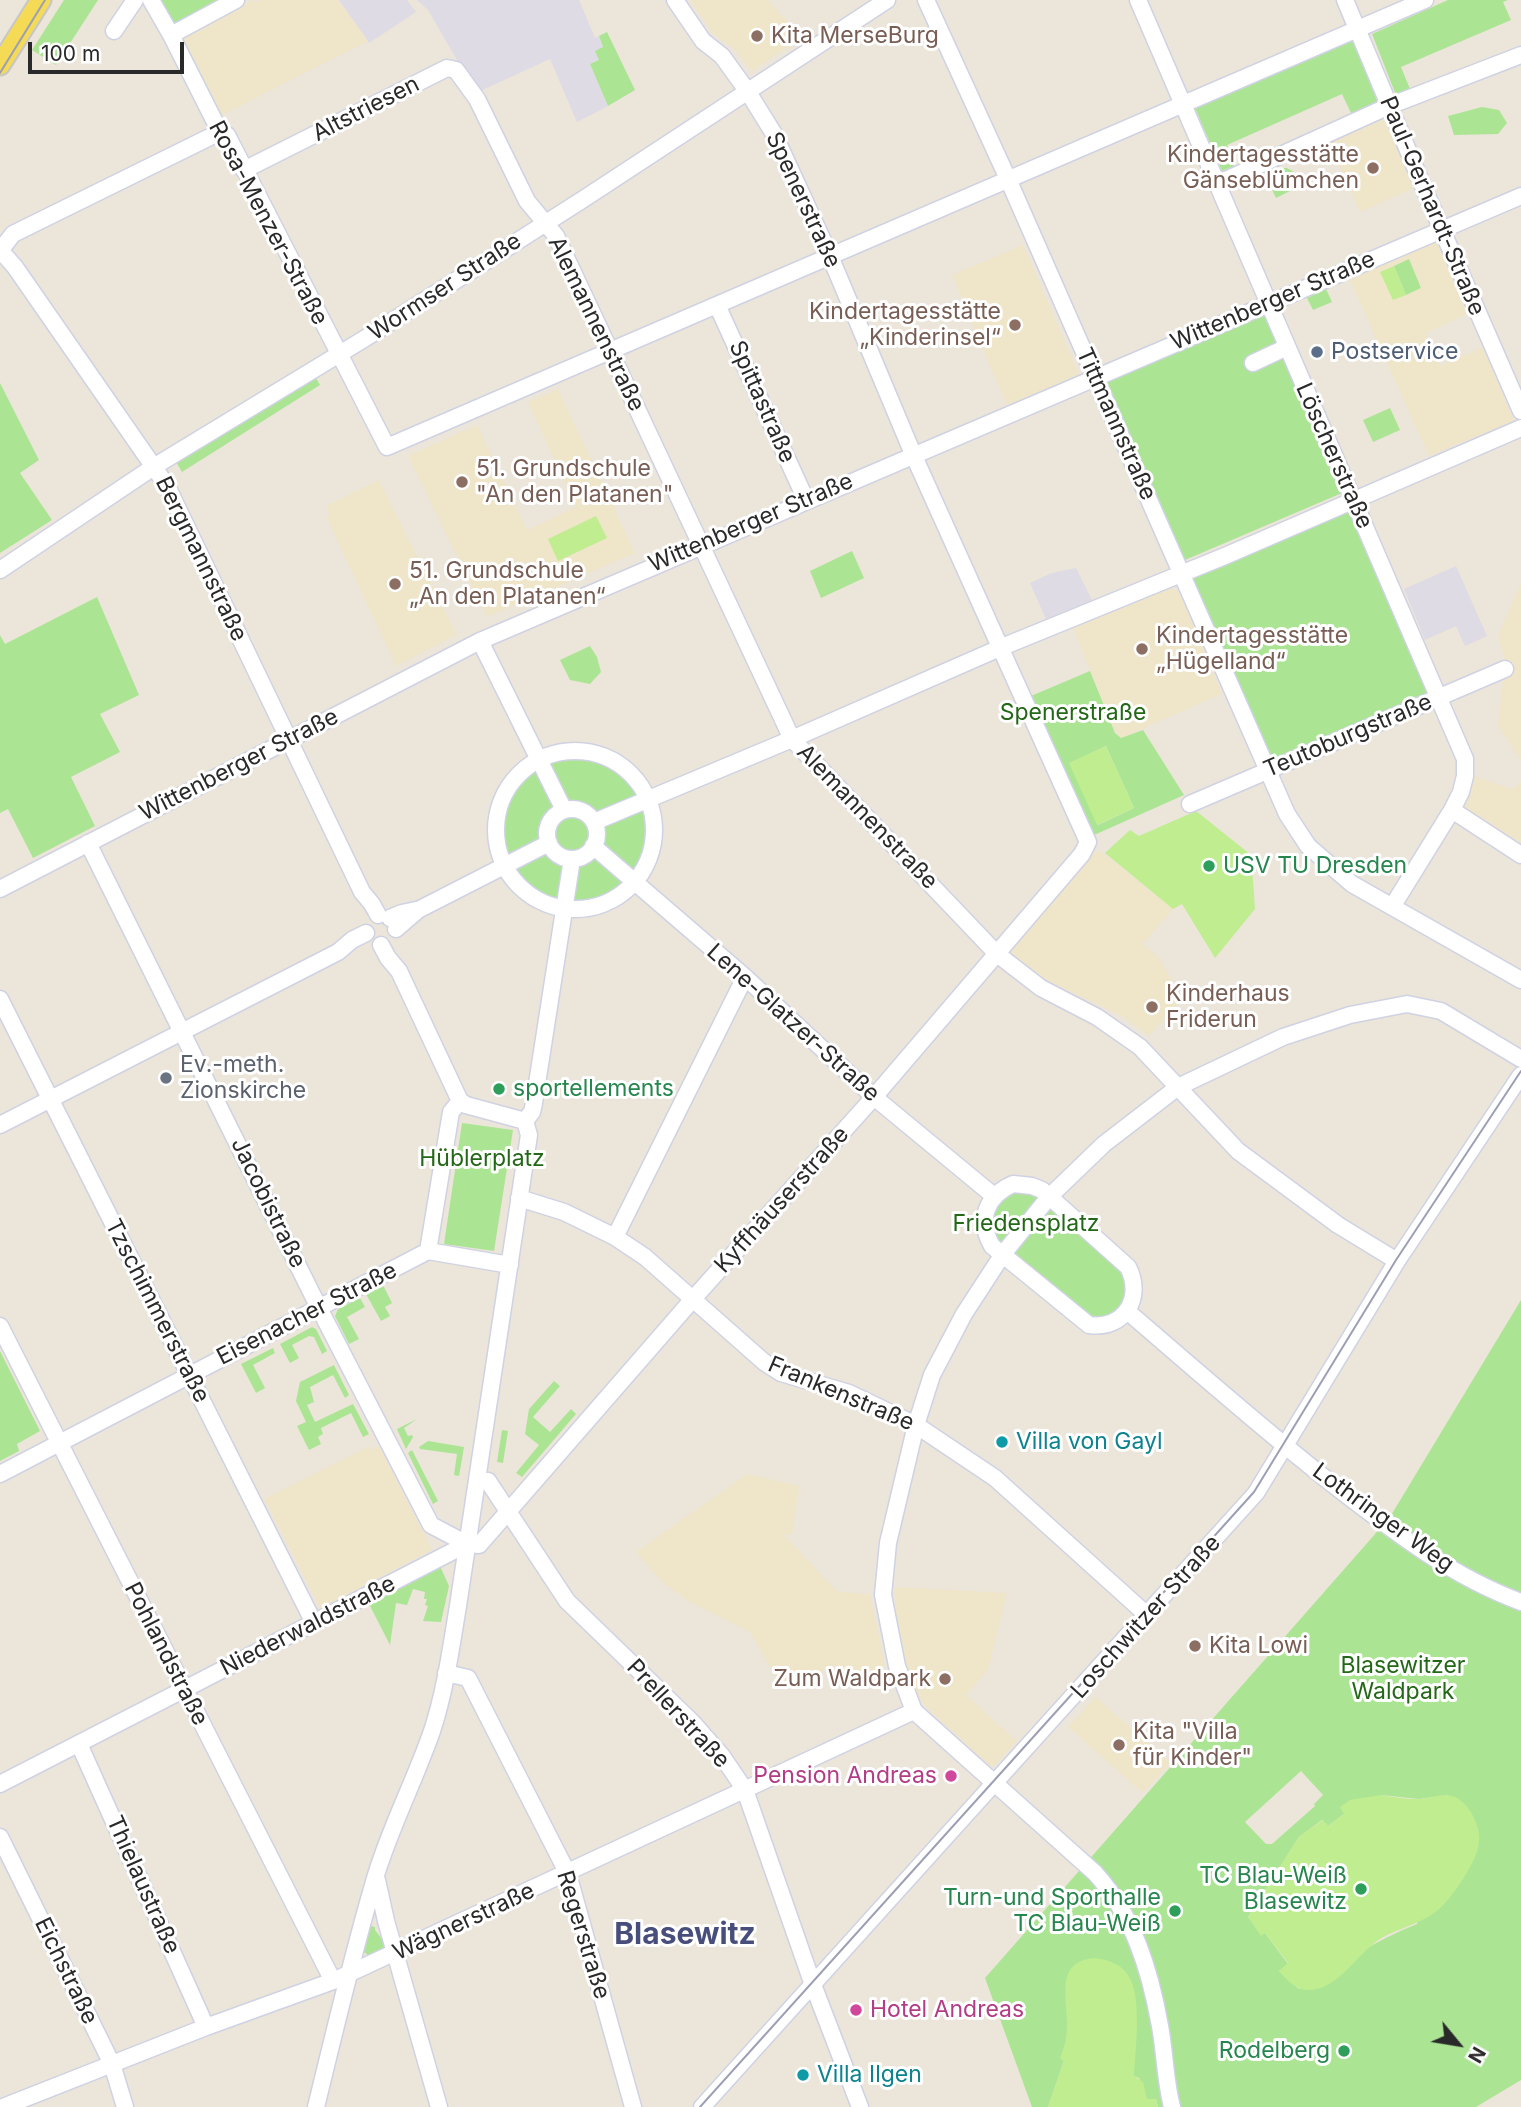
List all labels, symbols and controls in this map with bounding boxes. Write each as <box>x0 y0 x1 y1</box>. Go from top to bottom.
place label: Kita MerseBurg <box>771 22 939 50</box>
scale bar <box>32 28 187 72</box>
marker: Kita MerseBurg <box>749 28 765 44</box>
text: 100 m <box>41 41 100 66</box>
street label: Altstriesen <box>308 70 424 148</box>
street label: Paul-Gerhardt-Straße <box>1373 92 1491 320</box>
street label: Rosa-Menzer-Straße <box>202 116 334 330</box>
street label: Spenerstraße <box>759 128 847 272</box>
place label: Kindertagesstätte Gänseblümchen <box>1167 141 1359 195</box>
marker: Kindertagesstätte Gänseblümchen <box>1365 160 1381 176</box>
street label: Wormser Straße <box>363 227 527 347</box>
street label: Alemannenstraße <box>542 232 650 416</box>
street label: Wittenberger Straße <box>1167 245 1379 357</box>
place label: Kindertagesstätte „Kinderinsel“ <box>809 298 1001 352</box>
marker: Kindertagesstätte „Kinderinsel“ <box>1007 317 1023 333</box>
street label: Spittastraße <box>723 337 801 467</box>
place label: Postservice <box>1331 338 1458 366</box>
street label: Tittmannstraße <box>1070 343 1162 505</box>
marker: Postservice <box>1309 344 1325 360</box>
street label: Löscherstraße <box>1290 379 1378 533</box>
place label: 51. Grundschule "An den Platanen" <box>476 455 673 509</box>
street label: Wittenberger Straße <box>645 467 857 579</box>
street label: Bergmannstraße <box>149 472 253 646</box>
marker: 51. Grundschule "An den Platanen" <box>454 474 470 490</box>
place label: 51. Grundschule „An den Platanen“ <box>409 557 606 611</box>
marker: 51. Grundschule „An den Platanen“ <box>387 576 403 592</box>
place label: Kindertagesstätte „Hügelland“ <box>1156 622 1348 676</box>
marker: Kindertagesstätte „Hügelland“ <box>1134 641 1150 657</box>
street label: Teutoburgstraße <box>1260 688 1436 784</box>
park label: Spenerstraße <box>1000 699 1146 727</box>
street label: Wittenberger Straße <box>135 703 343 827</box>
street label: Alemannenstraße <box>791 739 943 895</box>
place label: USV TU Dresden <box>1223 852 1407 880</box>
marker: USV TU Dresden <box>1201 858 1217 874</box>
street label: Lene-Glatzer-Straße <box>701 938 885 1108</box>
place label: Kinderhaus Friderun <box>1166 980 1290 1034</box>
marker: Kinderhaus Friderun <box>1144 999 1160 1015</box>
place label: Ev.-meth. Zionskirche <box>180 1051 306 1105</box>
marker: Ev.-meth. Zionskirche <box>158 1070 174 1086</box>
place label: sportellements <box>513 1075 674 1103</box>
marker: sportellements <box>491 1081 507 1097</box>
street label: Kyffhäuserstraße <box>709 1121 855 1279</box>
street label: Jacobistraße <box>225 1133 311 1273</box>
park label: Hüblerplatz <box>419 1145 545 1173</box>
park label: Friedensplatz <box>953 1210 1099 1238</box>
street label: Tzschimmerstraße <box>99 1215 215 1407</box>
street label: Eisenacher Straße <box>212 1257 402 1371</box>
street label: Frankenstraße <box>764 1351 918 1437</box>
place label: Villa von Gayl <box>1016 1428 1163 1456</box>
marker: Villa von Gayl <box>994 1434 1010 1450</box>
street label: Lothringer Weg <box>1307 1458 1459 1578</box>
street label: Loschwitzer Straße <box>1066 1530 1226 1704</box>
street label: Niederwaldstraße <box>216 1570 400 1682</box>
street label: Pohlandstraße <box>118 1578 214 1730</box>
place label: Kita Lowi <box>1209 1632 1308 1660</box>
marker: Kita Lowi <box>1187 1638 1203 1654</box>
park label: Blasewitzer Waldpark <box>1340 1652 1466 1706</box>
street label: Prellerstraße <box>621 1654 735 1774</box>
place label: Zum Waldpark <box>773 1665 931 1693</box>
marker: Zum Waldpark <box>937 1671 953 1687</box>
place label: Kita "Villa für Kinder" <box>1133 1718 1252 1772</box>
marker: Kita "Villa für Kinder" <box>1111 1737 1127 1753</box>
place label: Pension Andreas <box>753 1762 937 1790</box>
marker: Pension Andreas <box>943 1768 959 1784</box>
street label: Thielaustraße <box>100 1812 186 1958</box>
place label: TC Blau-Weiß Blasewitz <box>1199 1862 1347 1916</box>
street label: Regerstraße <box>550 1867 616 2003</box>
street label: Wägnerstraße <box>389 1877 539 1967</box>
marker: TC Blau-Weiß Blasewitz <box>1353 1881 1369 1897</box>
place label: Turn-und Sporthalle TC Blau-Weiß <box>943 1884 1161 1938</box>
marker: Turn-und Sporthalle TC Blau-Weiß <box>1167 1903 1183 1919</box>
street label: Eichstraße <box>28 1913 104 2029</box>
district label: Blasewitz <box>614 1917 756 1953</box>
place label: Hotel Andreas <box>870 1996 1024 2024</box>
marker: Hotel Andreas <box>848 2002 864 2018</box>
north arrow <box>1423 2009 1493 2079</box>
place label: Rodelberg <box>1219 2037 1330 2065</box>
marker: Rodelberg <box>1336 2043 1352 2059</box>
text: N <box>1463 2043 1490 2067</box>
place label: Villa Ilgen <box>817 2061 922 2089</box>
marker: Villa Ilgen <box>795 2067 811 2083</box>

